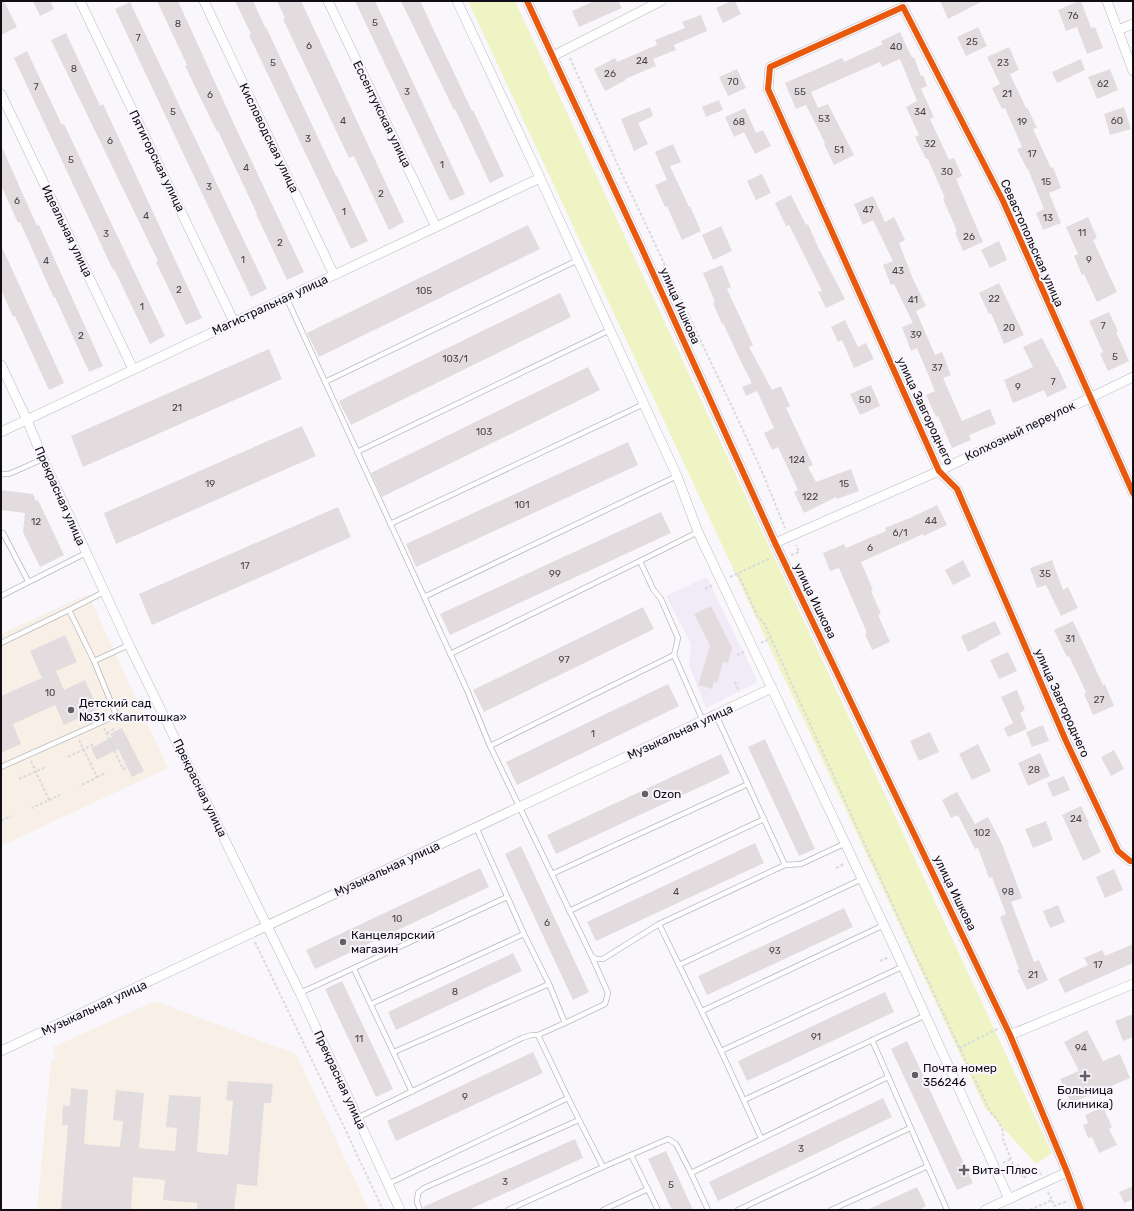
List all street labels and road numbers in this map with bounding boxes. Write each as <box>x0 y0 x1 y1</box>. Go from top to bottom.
street label: Ессентукская улица <box>350 58 414 170</box>
street label: Кисловодская улица <box>236 81 302 195</box>
street label: Пятигорская улица <box>126 108 188 214</box>
street label: Севастопольская улица <box>997 177 1067 309</box>
street label: Идеальная улица <box>39 183 95 279</box>
street label: улица Ишкова <box>657 266 703 346</box>
street label: Магистральная улица <box>210 272 330 338</box>
street label: улица Завгороднего <box>894 355 956 467</box>
street label: Колхозный переулок <box>963 398 1078 464</box>
street label: Прекрасная улица <box>32 444 88 548</box>
street label: улица Ишкова <box>791 561 839 641</box>
street label: улица Завгороднего <box>1032 647 1092 760</box>
street label: Музыкальная улица <box>625 701 735 763</box>
street label: Прекрасная улица <box>170 737 230 839</box>
street label: Музыкальная улица <box>332 838 442 900</box>
street label: улица Ишкова <box>931 853 979 933</box>
street label: Музыкальная улица <box>39 977 149 1039</box>
street label: Прекрасная улица <box>311 1028 369 1132</box>

